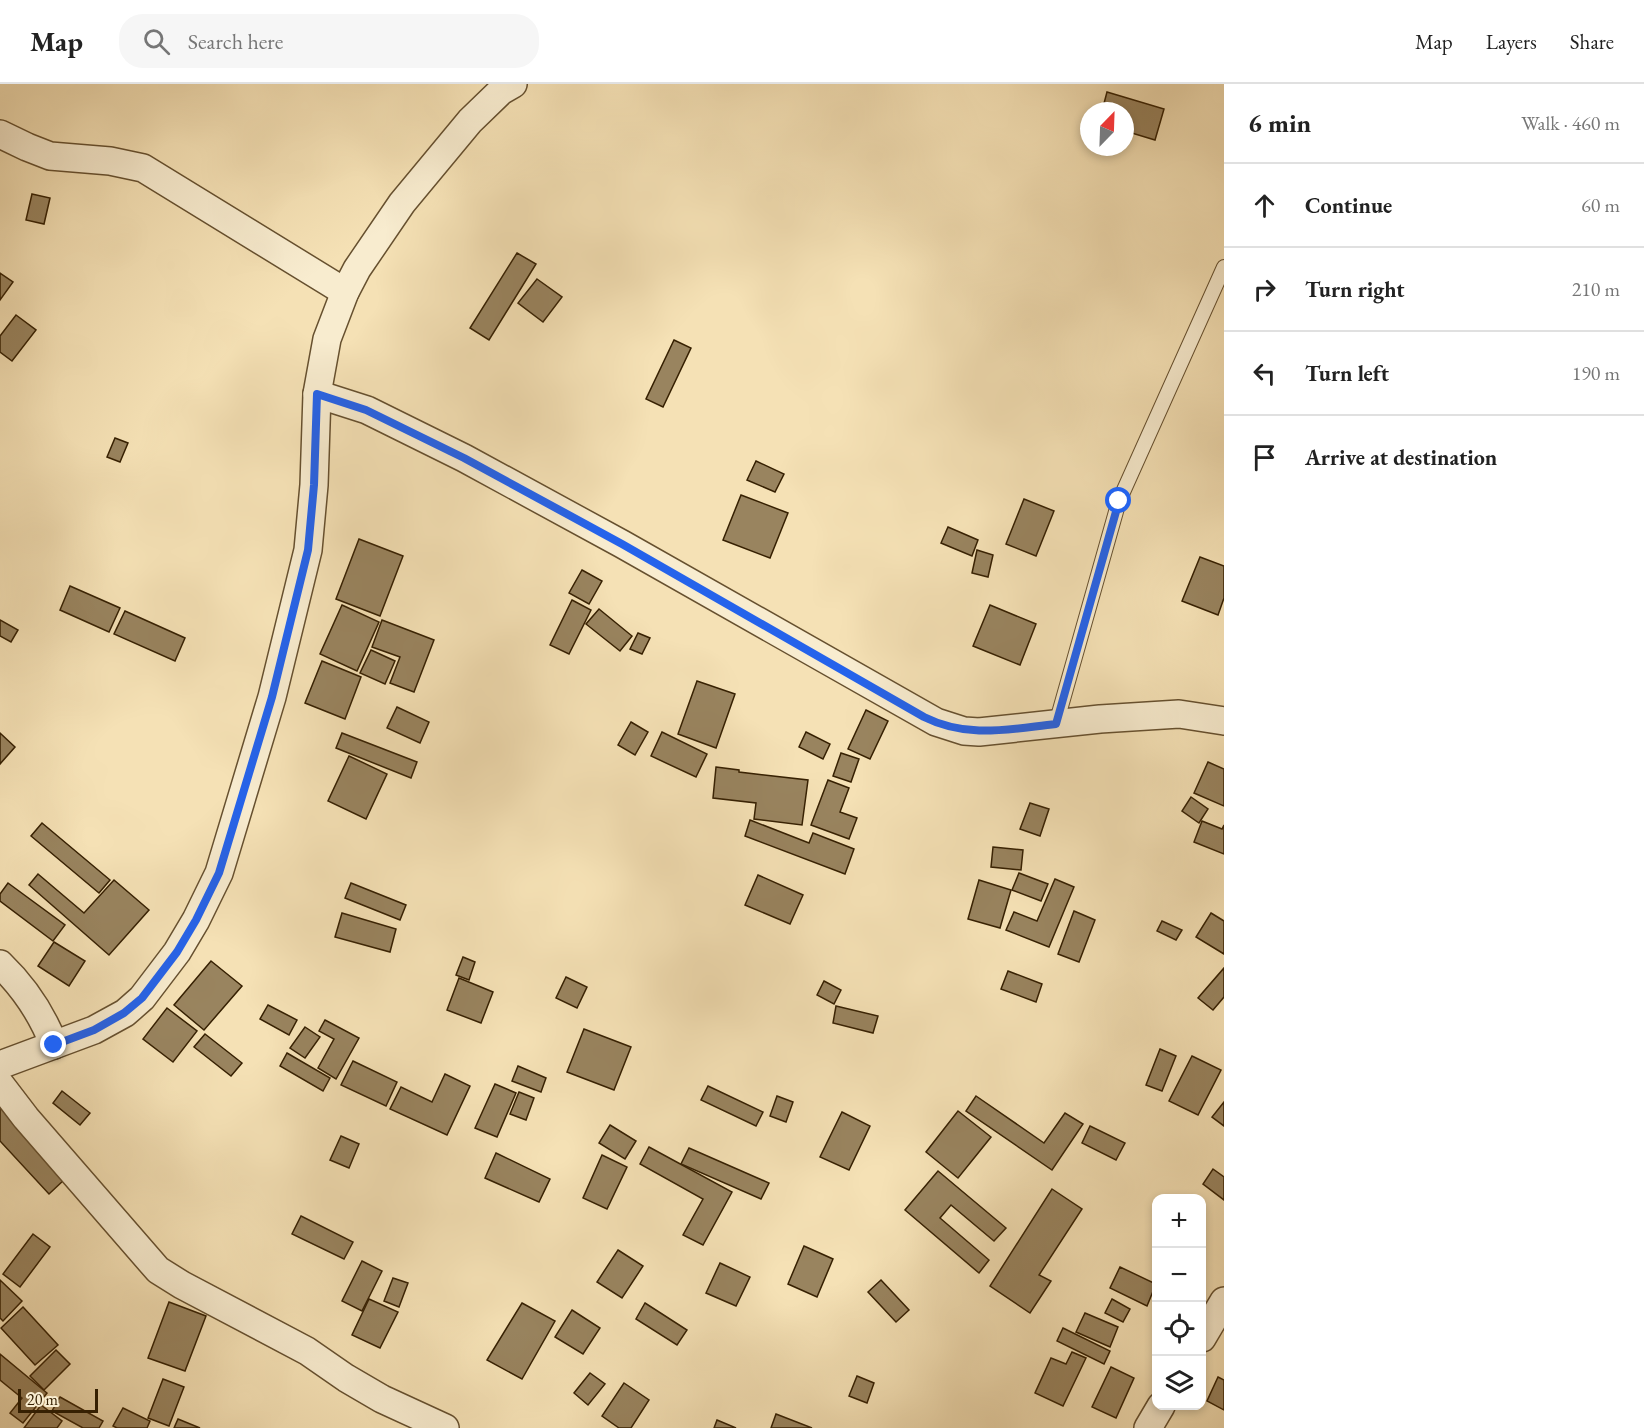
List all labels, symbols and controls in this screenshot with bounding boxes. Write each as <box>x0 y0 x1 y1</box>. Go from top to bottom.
search box <box>119 14 539 68</box>
text: Map <box>30 23 83 59</box>
icon: search <box>140 25 173 58</box>
text: Search here <box>188 27 283 56</box>
text: Map <box>1415 28 1453 55</box>
text: Layers <box>1486 28 1537 55</box>
text: Share <box>1570 28 1614 55</box>
north arrow <box>1080 102 1134 156</box>
text: 6 min <box>1248 106 1311 140</box>
text: Walk · 460 m <box>1521 110 1620 136</box>
icon: ahead <box>1248 189 1281 222</box>
text: Continue <box>1305 191 1392 220</box>
text: 60 m <box>1581 192 1620 218</box>
icon: right <box>1248 273 1281 306</box>
text: Turn right <box>1305 275 1404 304</box>
text: 210 m <box>1572 276 1620 302</box>
icon: left <box>1248 357 1281 390</box>
text: Turn left <box>1305 359 1389 388</box>
text: 190 m <box>1572 360 1620 386</box>
icon: arrive <box>1248 441 1281 474</box>
text: Arrive at destination <box>1305 443 1497 472</box>
route start <box>1105 487 1131 513</box>
route end <box>40 1031 66 1057</box>
map controls <box>1152 1194 1206 1410</box>
button: + <box>1152 1194 1206 1248</box>
button: − <box>1152 1248 1206 1302</box>
button: locate <box>1152 1302 1206 1356</box>
button: layers <box>1152 1356 1206 1410</box>
scale bar <box>18 1386 98 1414</box>
text: 20 m <box>27 1389 58 1410</box>

